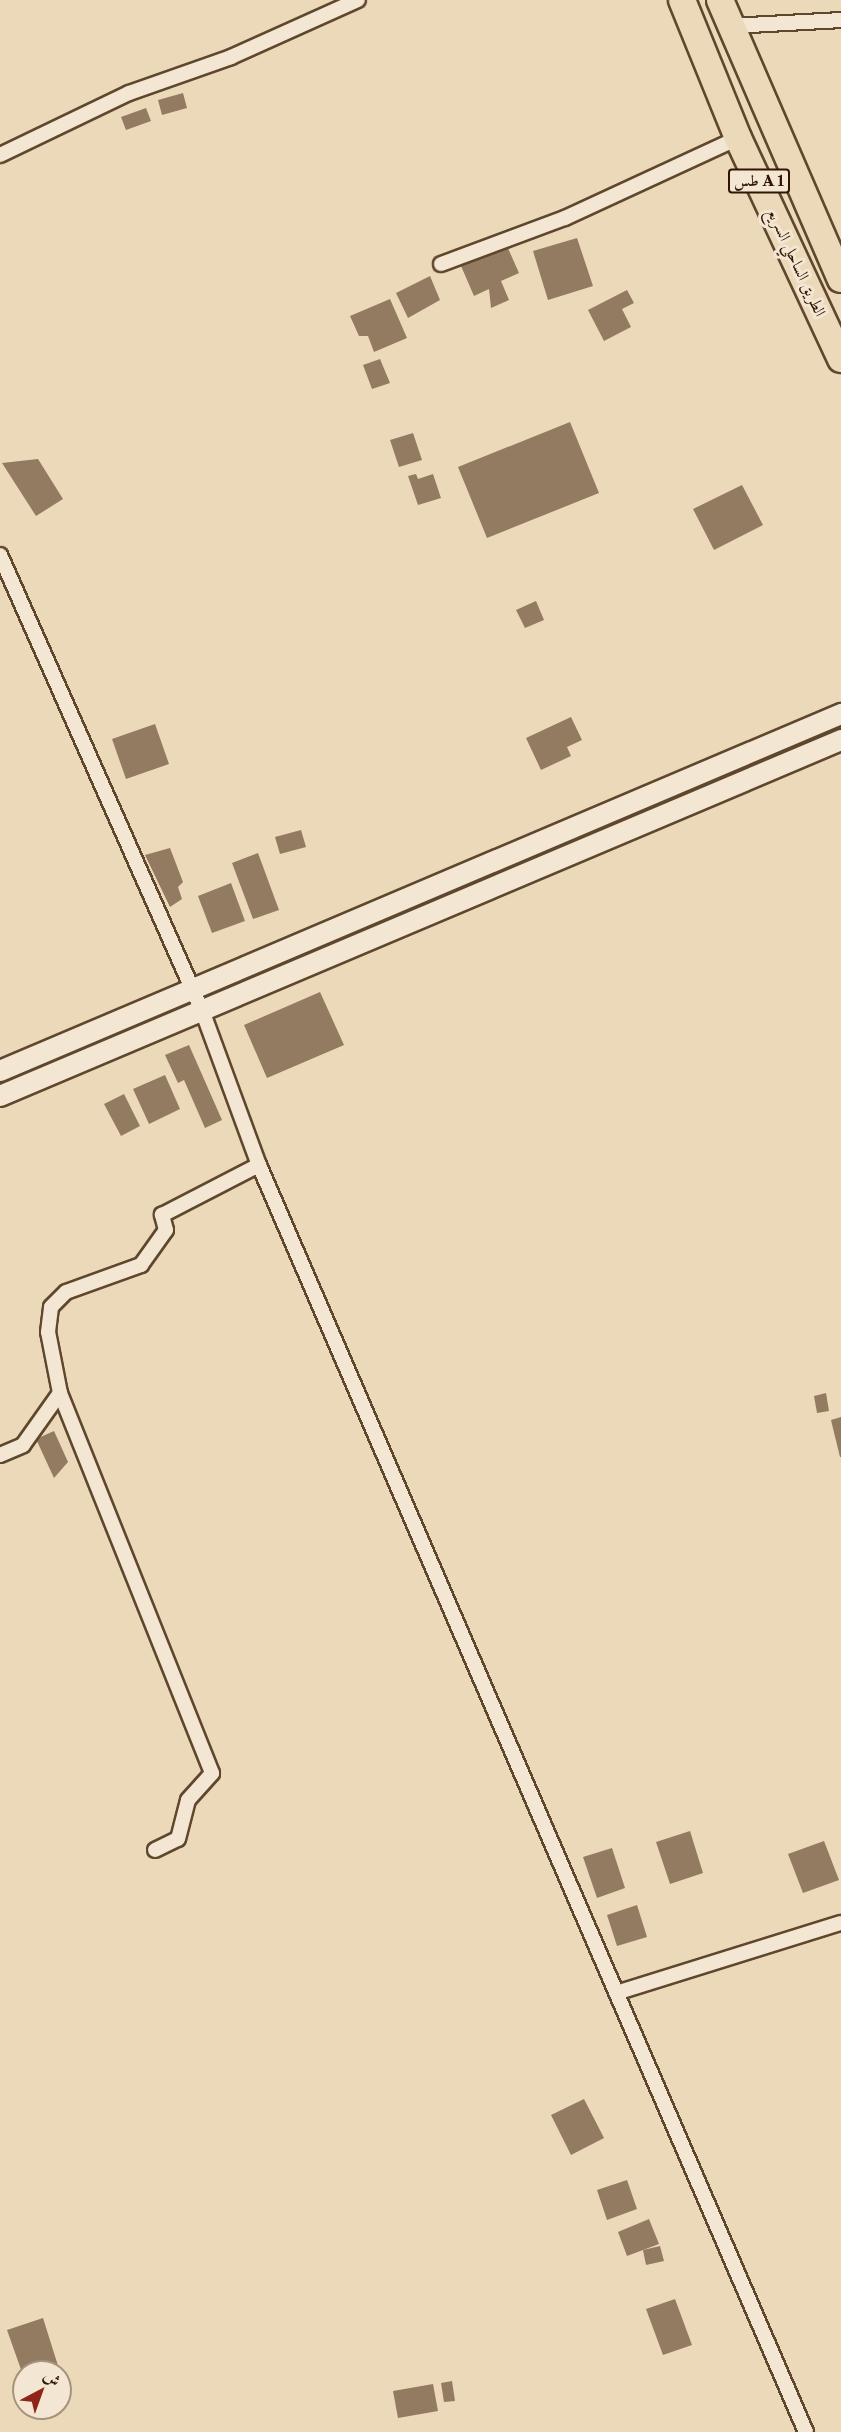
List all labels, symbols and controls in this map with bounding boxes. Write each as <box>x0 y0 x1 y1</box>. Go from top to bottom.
road number: طس A 1 <box>728 169 790 193</box>
street label: الطريق الساحلي السريع <box>764 205 830 319</box>
north arrow <box>12 2360 72 2420</box>
text: ش <box>40 2365 65 2391</box>

